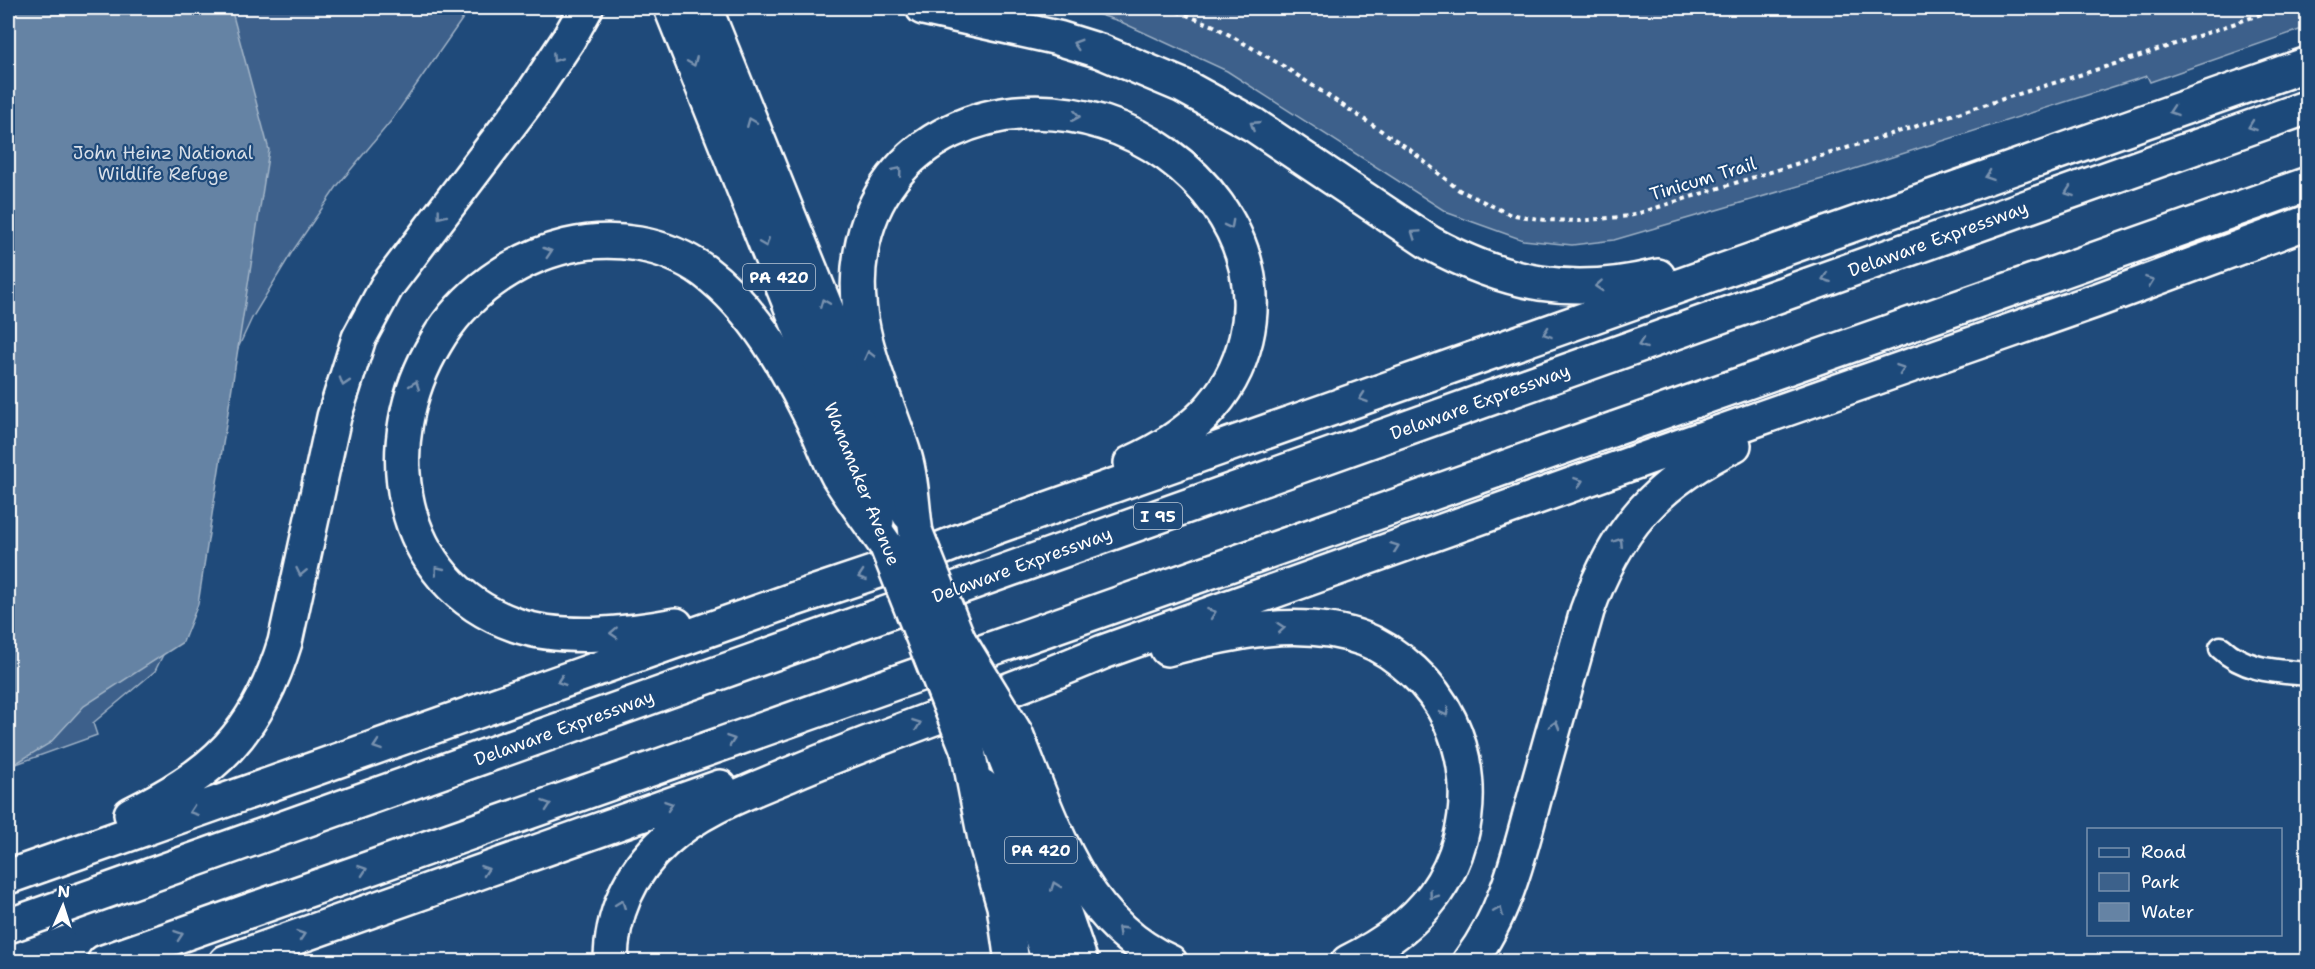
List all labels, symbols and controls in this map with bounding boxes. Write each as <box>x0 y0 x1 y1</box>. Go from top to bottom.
one-way arrow <box>1072 39 1083 51</box>
one-way arrow <box>552 51 563 62</box>
one-way arrow <box>686 56 698 67</box>
one-way arrow <box>2168 103 2179 116</box>
one-way arrow <box>1071 109 1081 122</box>
one-way arrow <box>746 117 758 128</box>
one-way arrow <box>2247 119 2258 132</box>
one-way arrow <box>1249 121 1260 132</box>
park label: John Heinz National Wildlife Refuge <box>73 141 254 186</box>
street label: Tinicum Trail <box>1647 151 1760 207</box>
one-way arrow <box>891 166 902 177</box>
one-way arrow <box>1984 168 1995 181</box>
one-way arrow <box>2064 184 2075 197</box>
street label: Delaware Expressway <box>1845 195 2031 283</box>
one-way arrow <box>438 208 449 219</box>
one-way arrow <box>1223 219 1234 229</box>
one-way arrow <box>1411 230 1422 241</box>
one-way arrow <box>758 237 770 248</box>
one-way arrow <box>542 246 553 259</box>
road number: PA 420 <box>743 264 815 290</box>
one-way arrow <box>1821 271 1832 284</box>
one-way arrow <box>2144 275 2154 288</box>
one-way arrow <box>1595 279 1604 292</box>
one-way arrow <box>819 298 831 309</box>
one-way arrow <box>1542 325 1553 338</box>
one-way arrow <box>1637 336 1648 349</box>
one-way arrow <box>864 351 876 361</box>
street label: Delaware Expressway <box>1387 358 1573 446</box>
one-way arrow <box>1895 364 1906 377</box>
one-way arrow <box>339 376 351 387</box>
one-way arrow <box>408 380 421 391</box>
one-way arrow <box>1358 390 1369 403</box>
street label: Wanamaker Avenue <box>818 399 906 569</box>
one-way arrow <box>1573 476 1584 489</box>
road number: I 95 <box>1134 503 1182 529</box>
street label: Delaware Expressway <box>929 521 1115 609</box>
one-way arrow <box>1612 537 1623 548</box>
one-way arrow <box>1389 542 1400 555</box>
one-way arrow <box>435 566 446 577</box>
one-way arrow <box>295 567 308 577</box>
one-way arrow <box>857 569 868 582</box>
one-way arrow <box>1206 608 1217 620</box>
one-way arrow <box>1277 622 1286 635</box>
one-way arrow <box>609 626 618 639</box>
one-way arrow <box>556 674 567 687</box>
street label: Delaware Expressway <box>471 684 657 772</box>
one-way arrow <box>1438 706 1449 716</box>
one-way arrow <box>911 719 922 731</box>
one-way arrow <box>1548 720 1560 731</box>
one-way arrow <box>725 735 736 748</box>
one-way arrow <box>372 739 383 752</box>
one-way arrow <box>541 800 552 813</box>
one-way arrow <box>663 800 674 813</box>
one-way arrow <box>189 803 199 816</box>
legend <box>2087 828 2282 936</box>
road number: PA 420 <box>1005 837 1077 863</box>
text: Road <box>2141 840 2186 864</box>
one-way arrow <box>357 865 368 878</box>
one-way arrow <box>479 865 490 878</box>
text: Park <box>2141 870 2180 894</box>
north arrow <box>33 876 93 936</box>
text: N <box>57 881 71 902</box>
one-way arrow <box>1050 882 1063 892</box>
one-way arrow <box>1429 889 1440 900</box>
one-way arrow <box>614 899 626 910</box>
text: Water <box>2141 900 2194 924</box>
one-way arrow <box>1492 907 1504 918</box>
one-way arrow <box>1118 926 1128 937</box>
one-way arrow <box>173 930 184 943</box>
one-way arrow <box>295 930 306 943</box>

